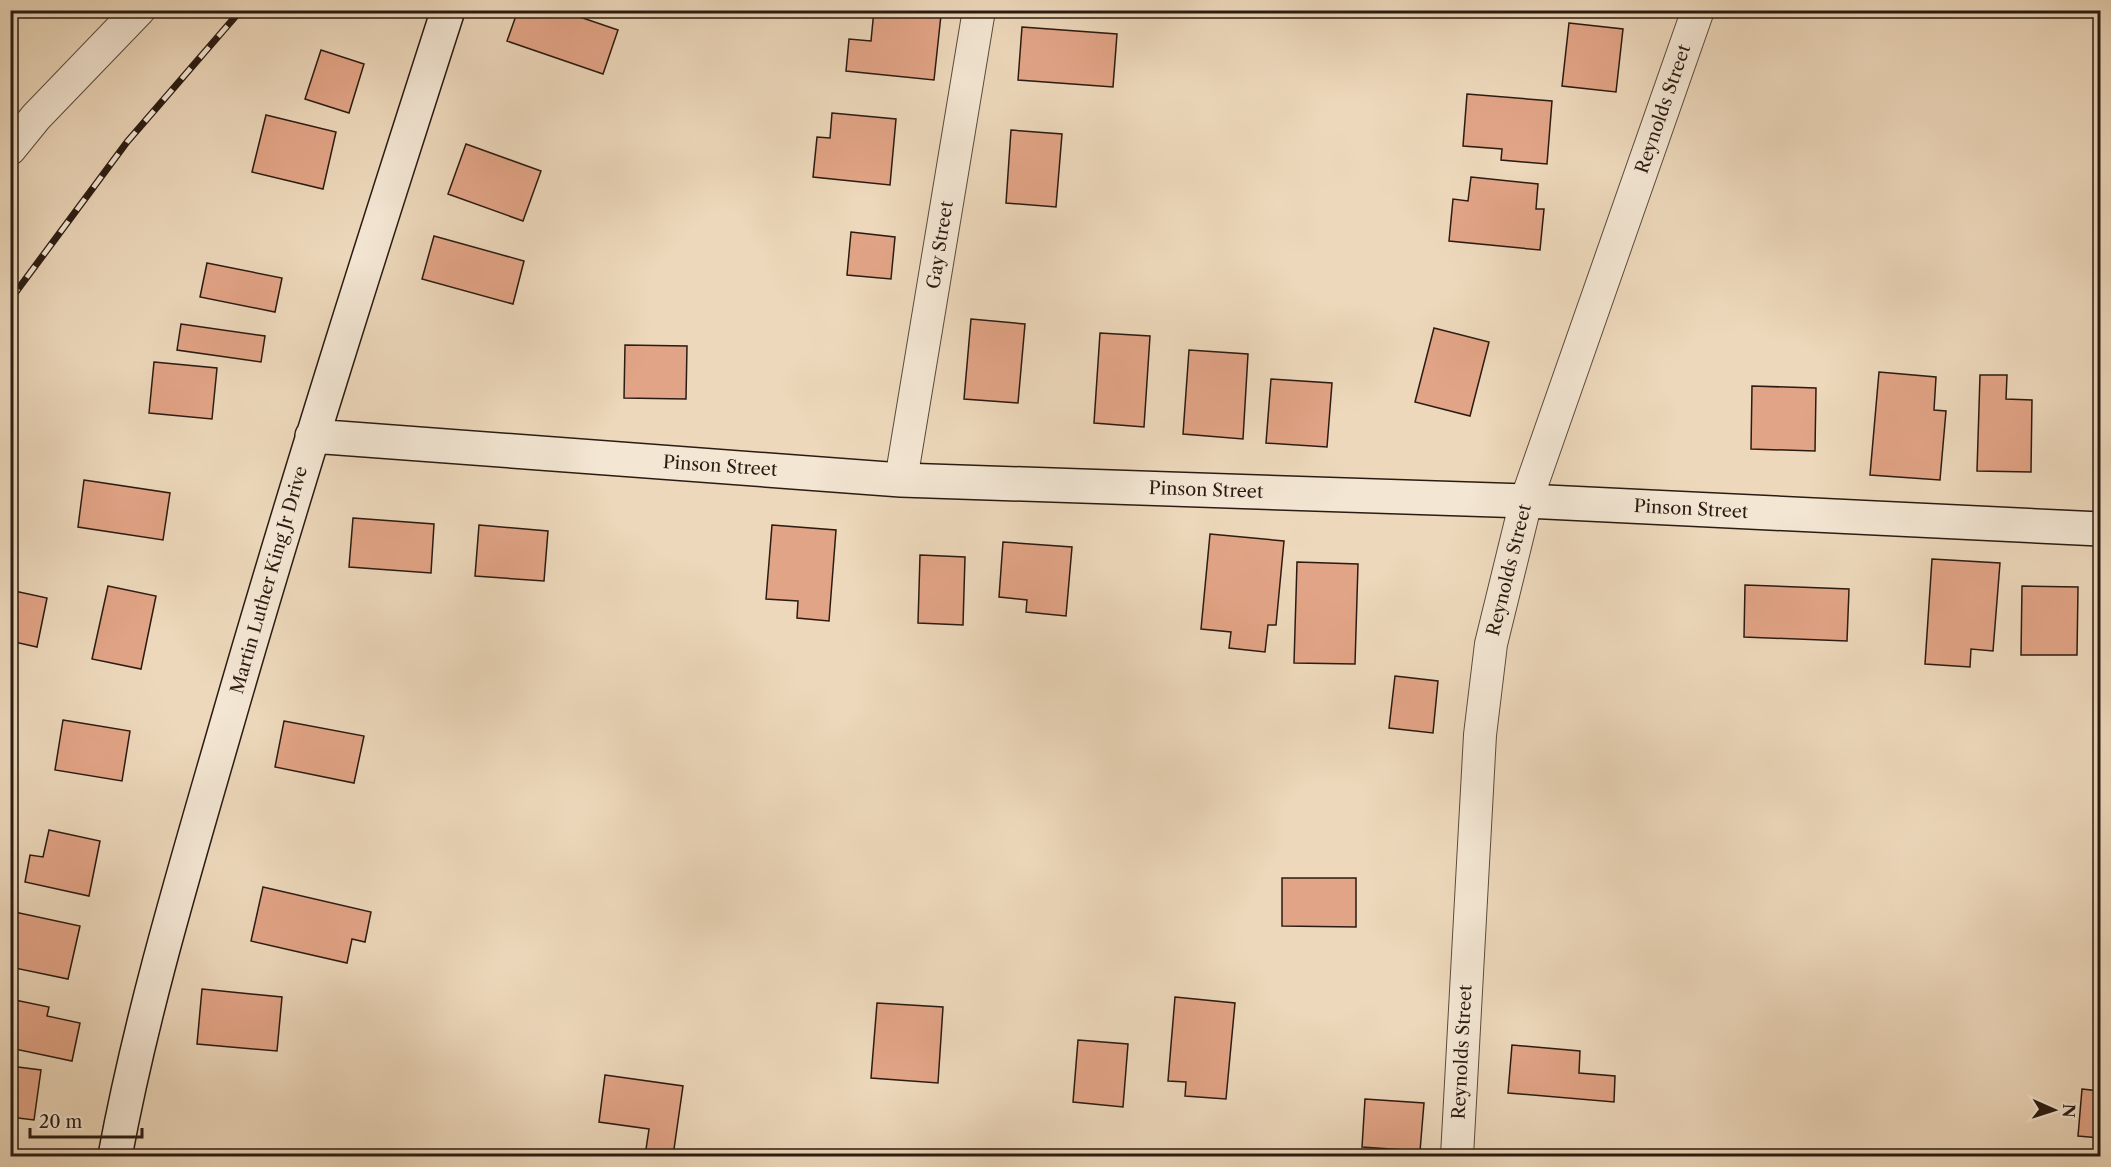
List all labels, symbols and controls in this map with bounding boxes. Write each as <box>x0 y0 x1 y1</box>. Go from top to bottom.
street label: Reynolds Street <box>1631 41 1696 176</box>
street label: Gay Street <box>922 199 958 291</box>
street label: Pinson Street <box>662 451 779 481</box>
street label: Martin Luther King Jr Drive <box>226 464 312 696</box>
street label: Pinson Street <box>1148 477 1264 503</box>
street label: Pinson Street <box>1633 495 1749 523</box>
street label: Reynolds Street <box>1482 501 1536 638</box>
street label: Reynolds Street <box>1447 983 1477 1120</box>
north arrow <box>2024 1080 2084 1140</box>
scale bar <box>30 1101 142 1139</box>
text: N <box>2059 1103 2079 1118</box>
text: 20 m <box>39 1111 83 1133</box>

